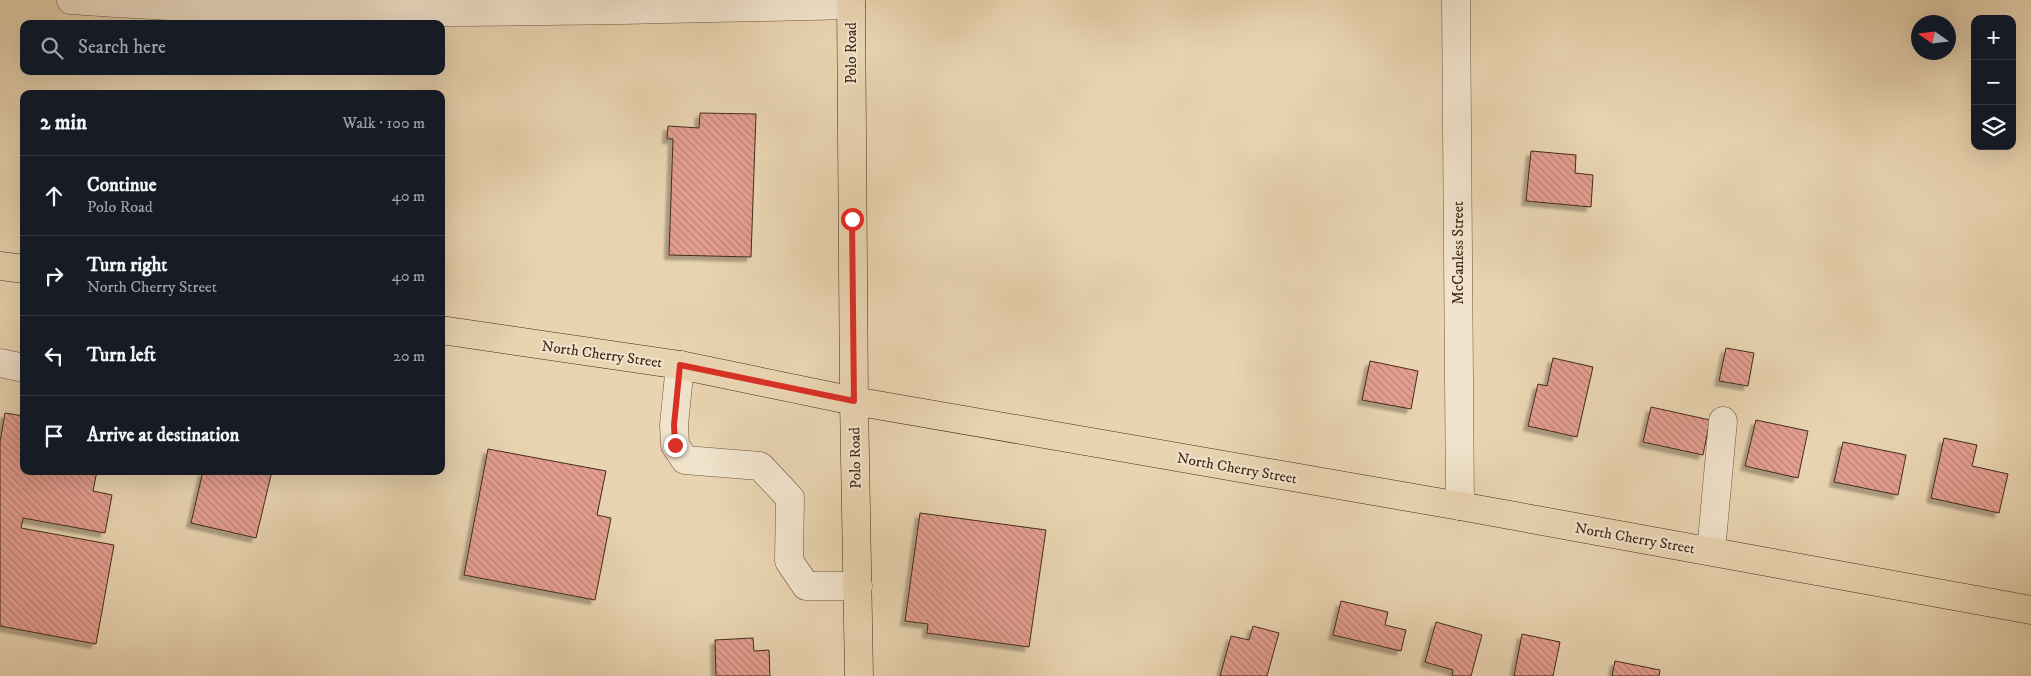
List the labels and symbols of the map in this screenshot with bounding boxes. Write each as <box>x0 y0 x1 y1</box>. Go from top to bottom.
north arrow <box>1911 15 1956 60</box>
street label: Polo Road <box>842 22 861 84</box>
street label: McCanless Street <box>1449 201 1468 305</box>
route start <box>841 208 864 231</box>
street label: North Cherry Street <box>540 337 664 372</box>
street label: Polo Road <box>845 426 866 489</box>
route end <box>664 434 687 457</box>
street label: North Cherry Street <box>1175 449 1299 488</box>
street label: North Cherry Street <box>1573 519 1697 558</box>

